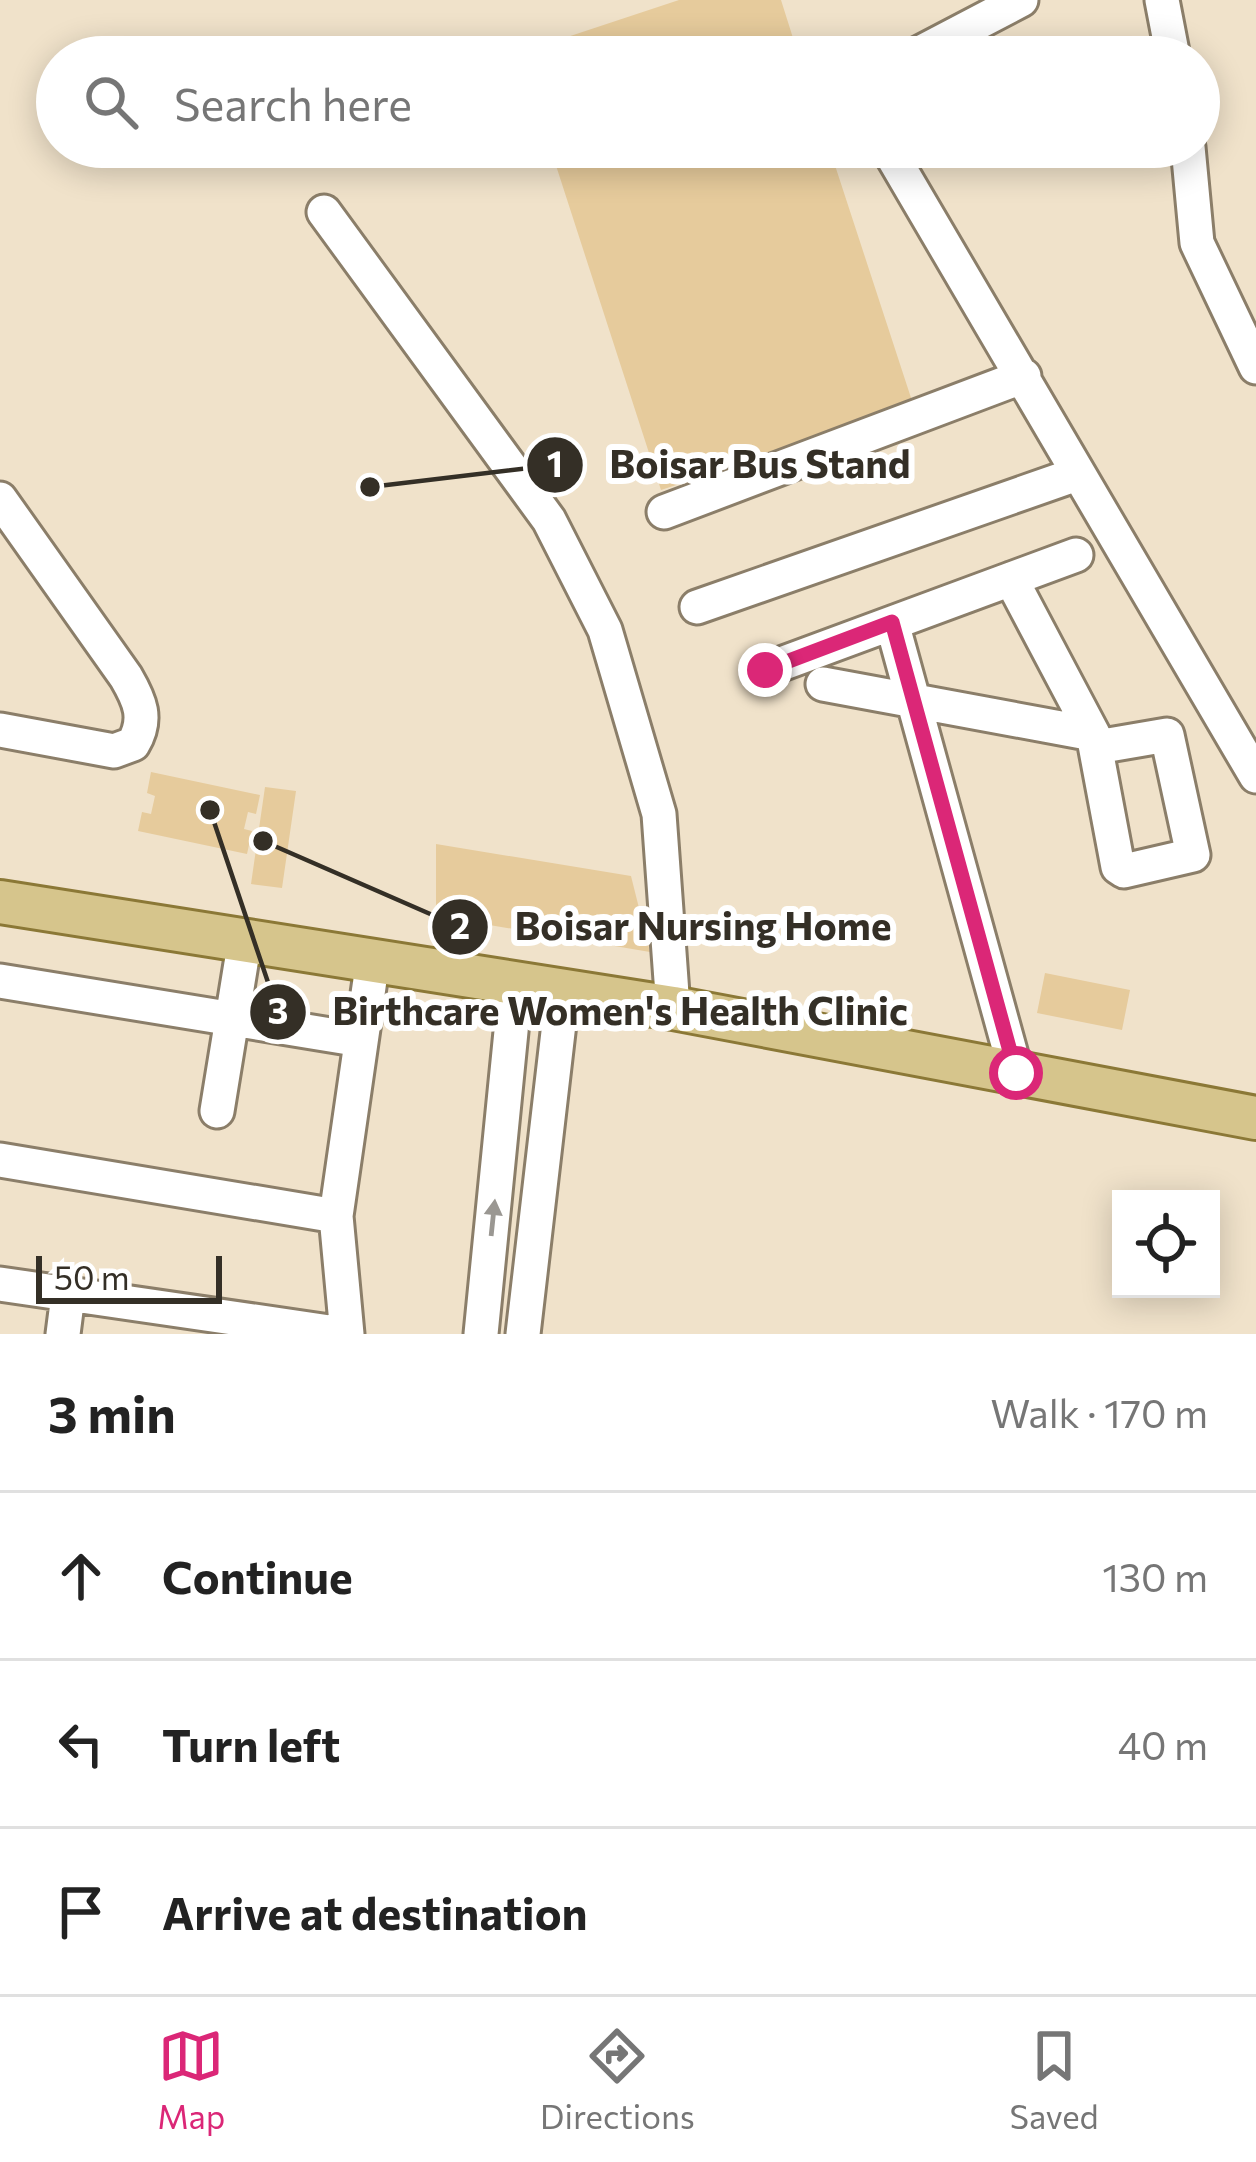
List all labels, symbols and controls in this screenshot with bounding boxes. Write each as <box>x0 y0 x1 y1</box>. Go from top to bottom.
search box <box>36 36 1220 168</box>
icon: search <box>78 69 144 135</box>
text: Search here <box>174 75 412 130</box>
callout: Boisar Bus Stand <box>525 427 934 502</box>
text: Boisar Bus Stand <box>609 438 911 486</box>
text: 1 <box>547 440 563 484</box>
route end <box>738 643 792 697</box>
callout: Boisar Nursing Home <box>430 889 915 964</box>
text: Boisar Nursing Home <box>515 900 891 948</box>
text: 2 <box>450 902 470 946</box>
callout: Birthcare Women's Health Clinic <box>248 974 932 1049</box>
text: Birthcare Women's Health Clinic <box>332 985 908 1033</box>
text: 3 <box>268 987 288 1031</box>
route start <box>989 1046 1043 1100</box>
map controls <box>1112 1190 1220 1298</box>
button: locate <box>1112 1190 1220 1298</box>
one-way arrow <box>484 1198 503 1236</box>
scale bar <box>36 1250 222 1303</box>
text: 50 m <box>54 1256 130 1297</box>
text: 3 min <box>48 1381 176 1444</box>
text: Walk · 170 m <box>991 1388 1208 1436</box>
icon: ahead <box>48 1543 114 1609</box>
text: Continue <box>162 1548 353 1603</box>
text: 130 m <box>1102 1552 1208 1600</box>
icon: left <box>48 1711 114 1777</box>
text: Turn left <box>162 1716 340 1771</box>
text: 40 m <box>1118 1720 1208 1768</box>
icon: arrive <box>48 1879 114 1945</box>
text: Arrive at destination <box>162 1884 588 1939</box>
tab: Map <box>157 2023 225 2136</box>
tab: Directions <box>540 2023 695 2136</box>
tab: Saved <box>1010 2023 1099 2136</box>

